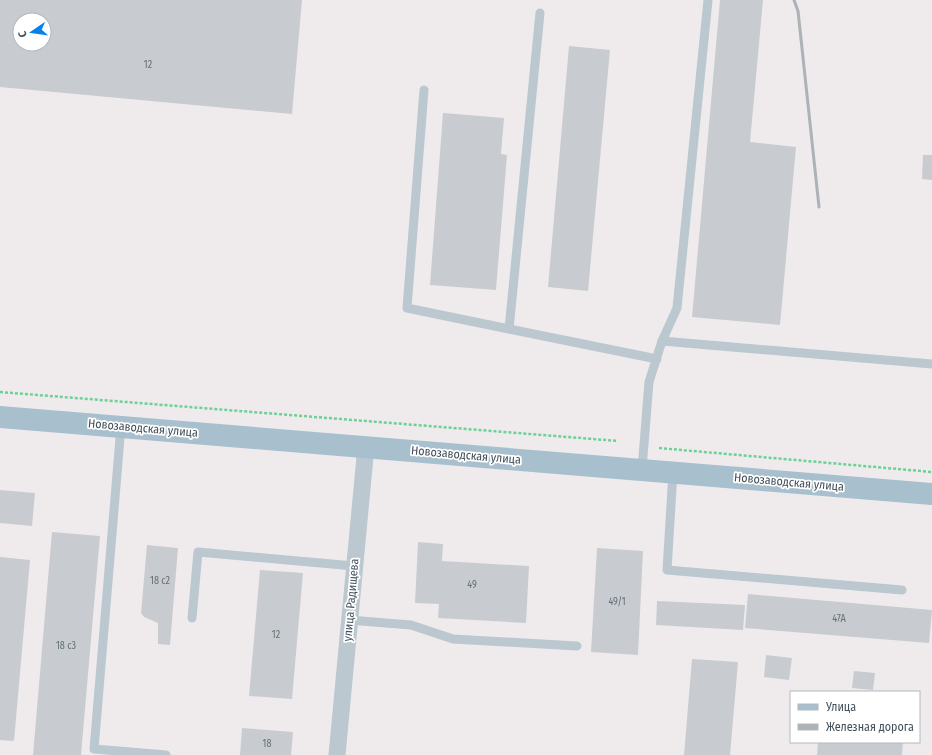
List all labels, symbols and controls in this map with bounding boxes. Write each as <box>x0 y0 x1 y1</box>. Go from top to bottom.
north arrow <box>12 12 52 52</box>
text: С <box>16 30 30 38</box>
house number: 12 <box>144 59 153 71</box>
street label: Новозаводская улица <box>88 416 199 440</box>
street label: Новозаводская улица <box>411 443 522 467</box>
street label: Новозаводская улица <box>734 470 845 494</box>
street label: улица Радищева <box>340 558 362 642</box>
house number: 18 с2 <box>150 575 171 587</box>
house number: 49 <box>467 579 477 591</box>
house number: 49/1 <box>608 596 626 608</box>
house number: 47А <box>832 613 847 625</box>
house number: 12 <box>272 629 281 641</box>
house number: 18 с3 <box>56 640 77 652</box>
legend <box>790 691 920 743</box>
text: Улица <box>825 700 856 714</box>
text: Железная дорога <box>826 720 914 734</box>
house number: 18 <box>263 738 271 750</box>

